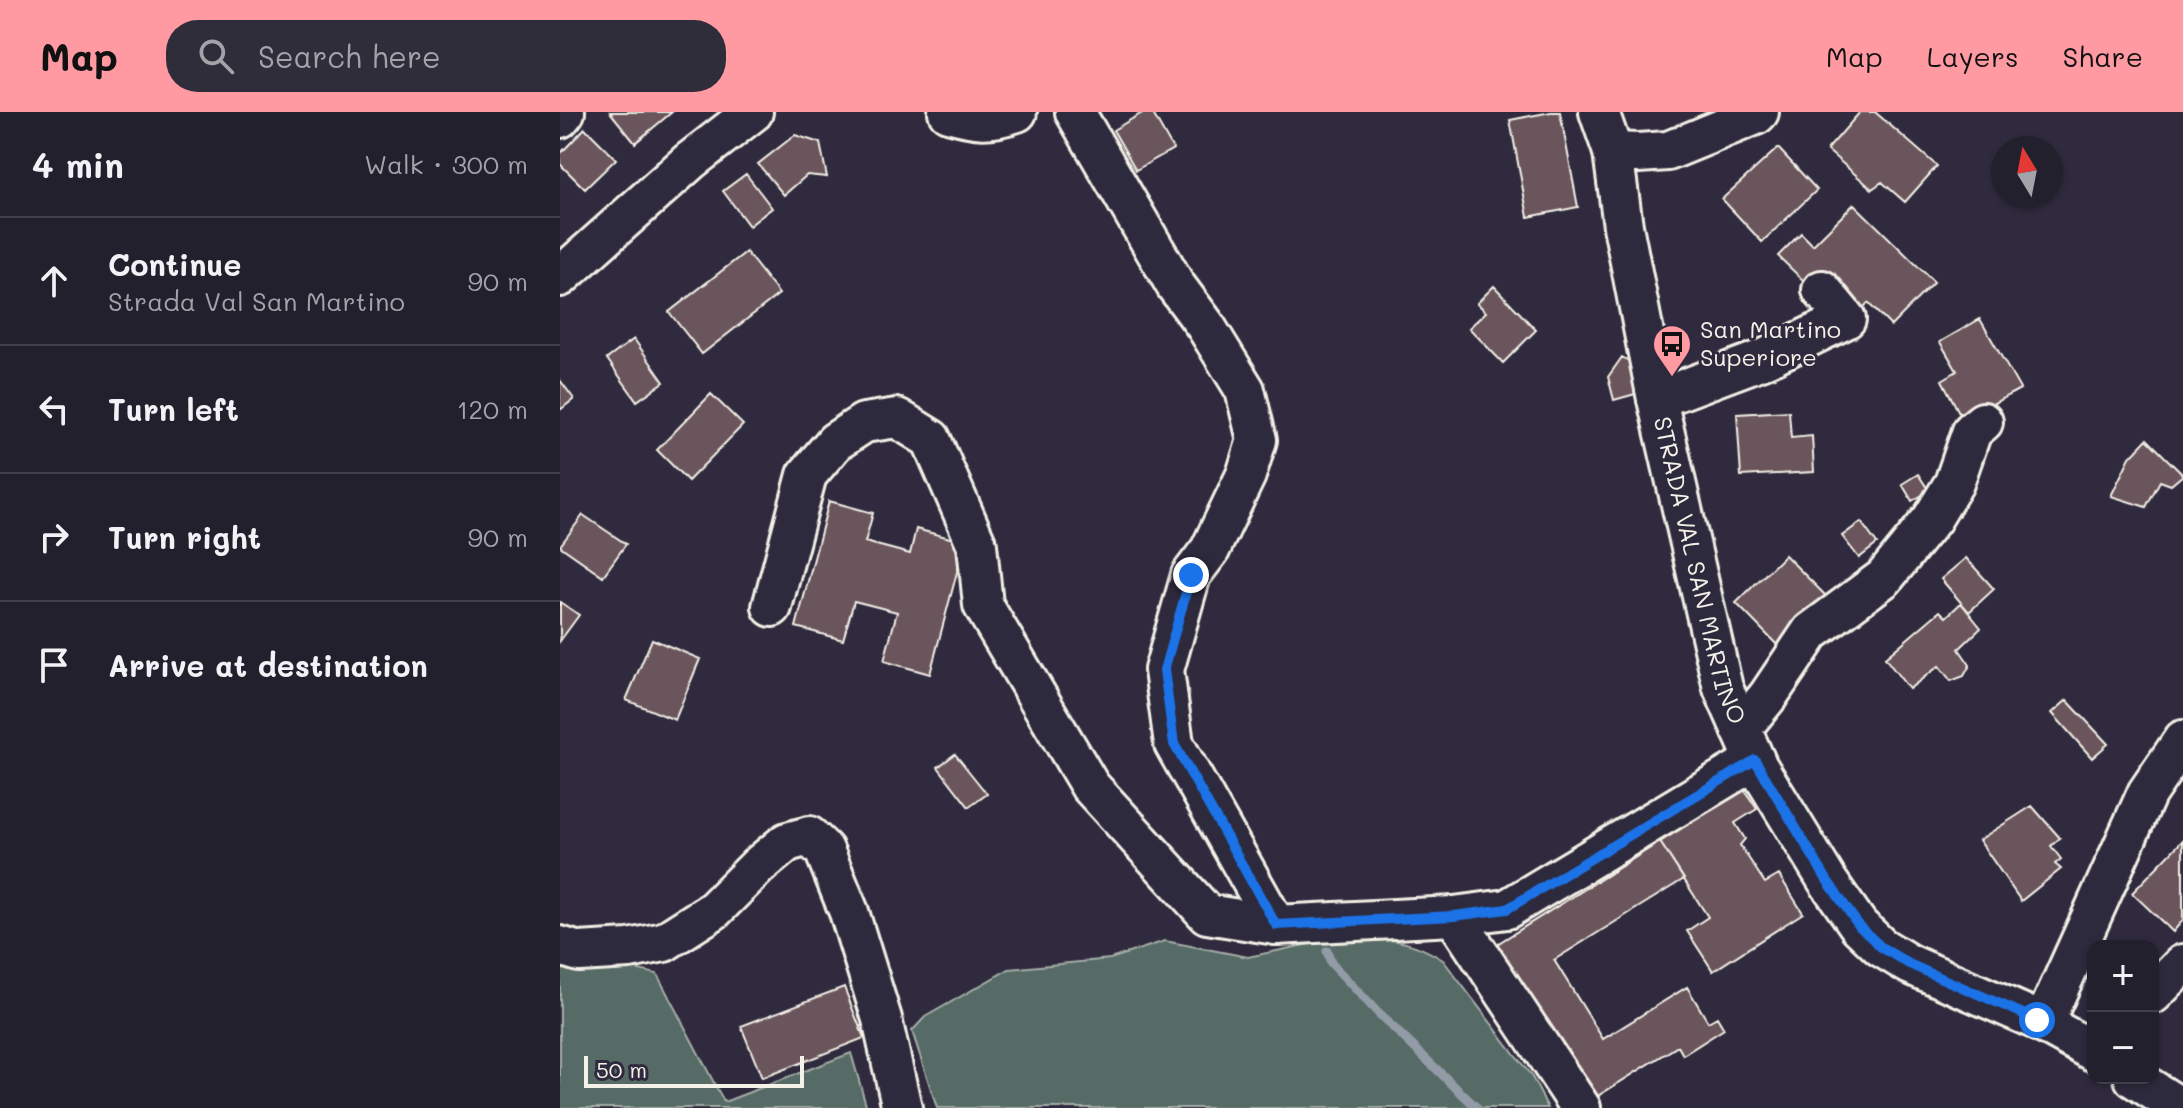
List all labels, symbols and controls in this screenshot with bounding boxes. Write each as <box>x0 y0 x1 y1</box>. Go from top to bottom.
search box <box>166 20 726 92</box>
text: Map <box>40 31 118 81</box>
icon: search <box>194 34 238 78</box>
text: Search here <box>258 36 441 76</box>
text: Map <box>1826 38 1883 74</box>
text: Layers <box>1927 38 2019 74</box>
text: Share <box>2063 38 2143 74</box>
north arrow <box>1991 136 2063 208</box>
text: 4 min <box>32 142 124 187</box>
text: Walk · 300 m <box>364 147 528 181</box>
text: Continue <box>108 244 241 284</box>
icon: ahead <box>32 259 76 303</box>
text: 90 m <box>468 264 528 298</box>
text: Strada Val San Martino <box>108 284 405 318</box>
place label: San Martino Superiore <box>1700 313 1841 372</box>
bus stop icon: San Martino Superiore <box>1651 323 1693 378</box>
icon: left <box>32 387 76 431</box>
text: Turn left <box>108 389 239 429</box>
text: 120 m <box>457 392 528 426</box>
street label: STRADA VAL SAN MARTINO <box>1648 414 1754 728</box>
icon: right <box>32 515 76 559</box>
text: Turn right <box>108 517 261 557</box>
text: 90 m <box>468 520 528 554</box>
route end <box>1173 557 1209 593</box>
icon: arrive <box>32 643 76 687</box>
text: Arrive at destination <box>108 645 428 685</box>
map controls <box>2087 940 2159 1084</box>
button: + <box>2087 940 2159 1012</box>
route start <box>2019 1002 2055 1038</box>
button: − <box>2087 1012 2159 1084</box>
scale bar <box>584 1052 804 1088</box>
text: 50 m <box>596 1055 647 1084</box>

